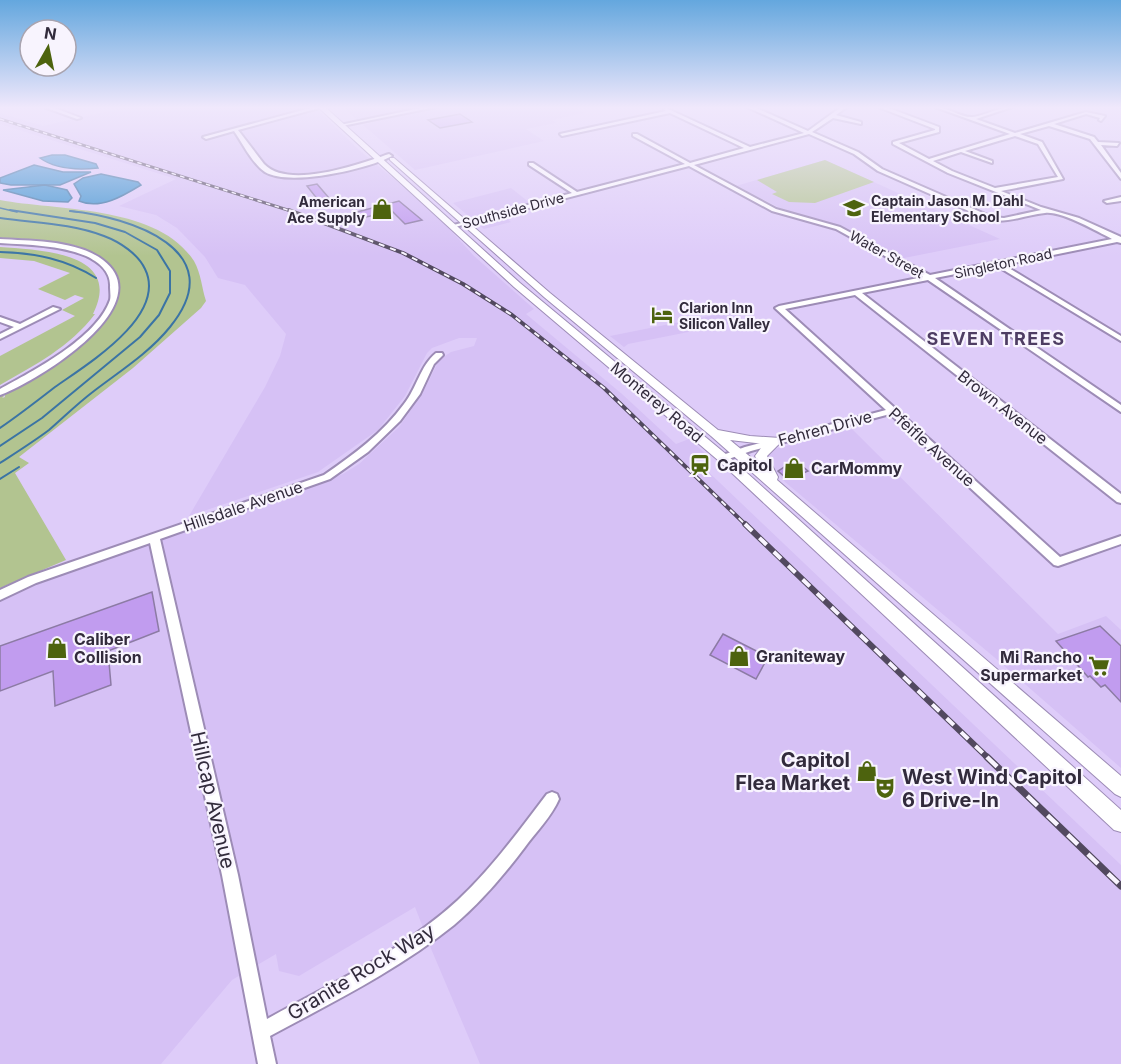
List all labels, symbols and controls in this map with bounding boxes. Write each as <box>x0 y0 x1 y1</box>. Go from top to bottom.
north arrow <box>18 18 78 78</box>
text: N <box>43 22 58 44</box>
street label: Southside Drive <box>460 188 566 232</box>
place label: Captain Jason M. Dahl Elementary School <box>871 192 1024 225</box>
place label: American Ace Supply <box>287 193 366 226</box>
school or university icon: Captain Jason M. Dahl Elementary School <box>842 196 866 220</box>
shop icon: American Ace Supply <box>370 197 394 221</box>
street label: Water Street <box>847 227 927 282</box>
street label: Singleton Road <box>953 244 1053 282</box>
place label: Clarion Inn Silicon Valley <box>679 299 771 332</box>
hotel icon: Clarion Inn Silicon Valley <box>650 303 674 327</box>
district label: SEVEN TREES <box>926 328 1066 349</box>
street label: Monterey Road <box>607 357 707 447</box>
street label: Brown Avenue <box>954 366 1052 448</box>
street label: Pfeifle Avenue <box>885 403 979 491</box>
street label: Fehren Drive <box>776 406 874 450</box>
station icon: Capitol <box>688 453 712 477</box>
place label: Capitol <box>717 455 772 475</box>
shop icon: CarMommy <box>782 456 806 480</box>
place label: CarMommy <box>811 458 903 478</box>
street label: Hillsdale Avenue <box>181 476 305 536</box>
place label: Caliber Collision <box>74 629 142 667</box>
shop icon: Caliber Collision <box>45 636 69 660</box>
shop icon: Graniteway <box>727 644 751 668</box>
place label: Graniteway <box>756 646 845 666</box>
place label: Mi Rancho Supermarket <box>980 647 1082 685</box>
supermarket icon: Mi Rancho Supermarket <box>1087 654 1111 678</box>
street label: Hillcap Avenue <box>186 729 240 871</box>
place label: Capitol Flea Market <box>735 748 850 795</box>
shop icon: Capitol Flea Market <box>855 759 879 783</box>
place label: West Wind Capitol 6 Drive-In <box>902 765 1082 812</box>
theatre icon: West Wind Capitol 6 Drive-In <box>873 776 897 800</box>
street label: Granite Rock Way <box>283 919 439 1025</box>

